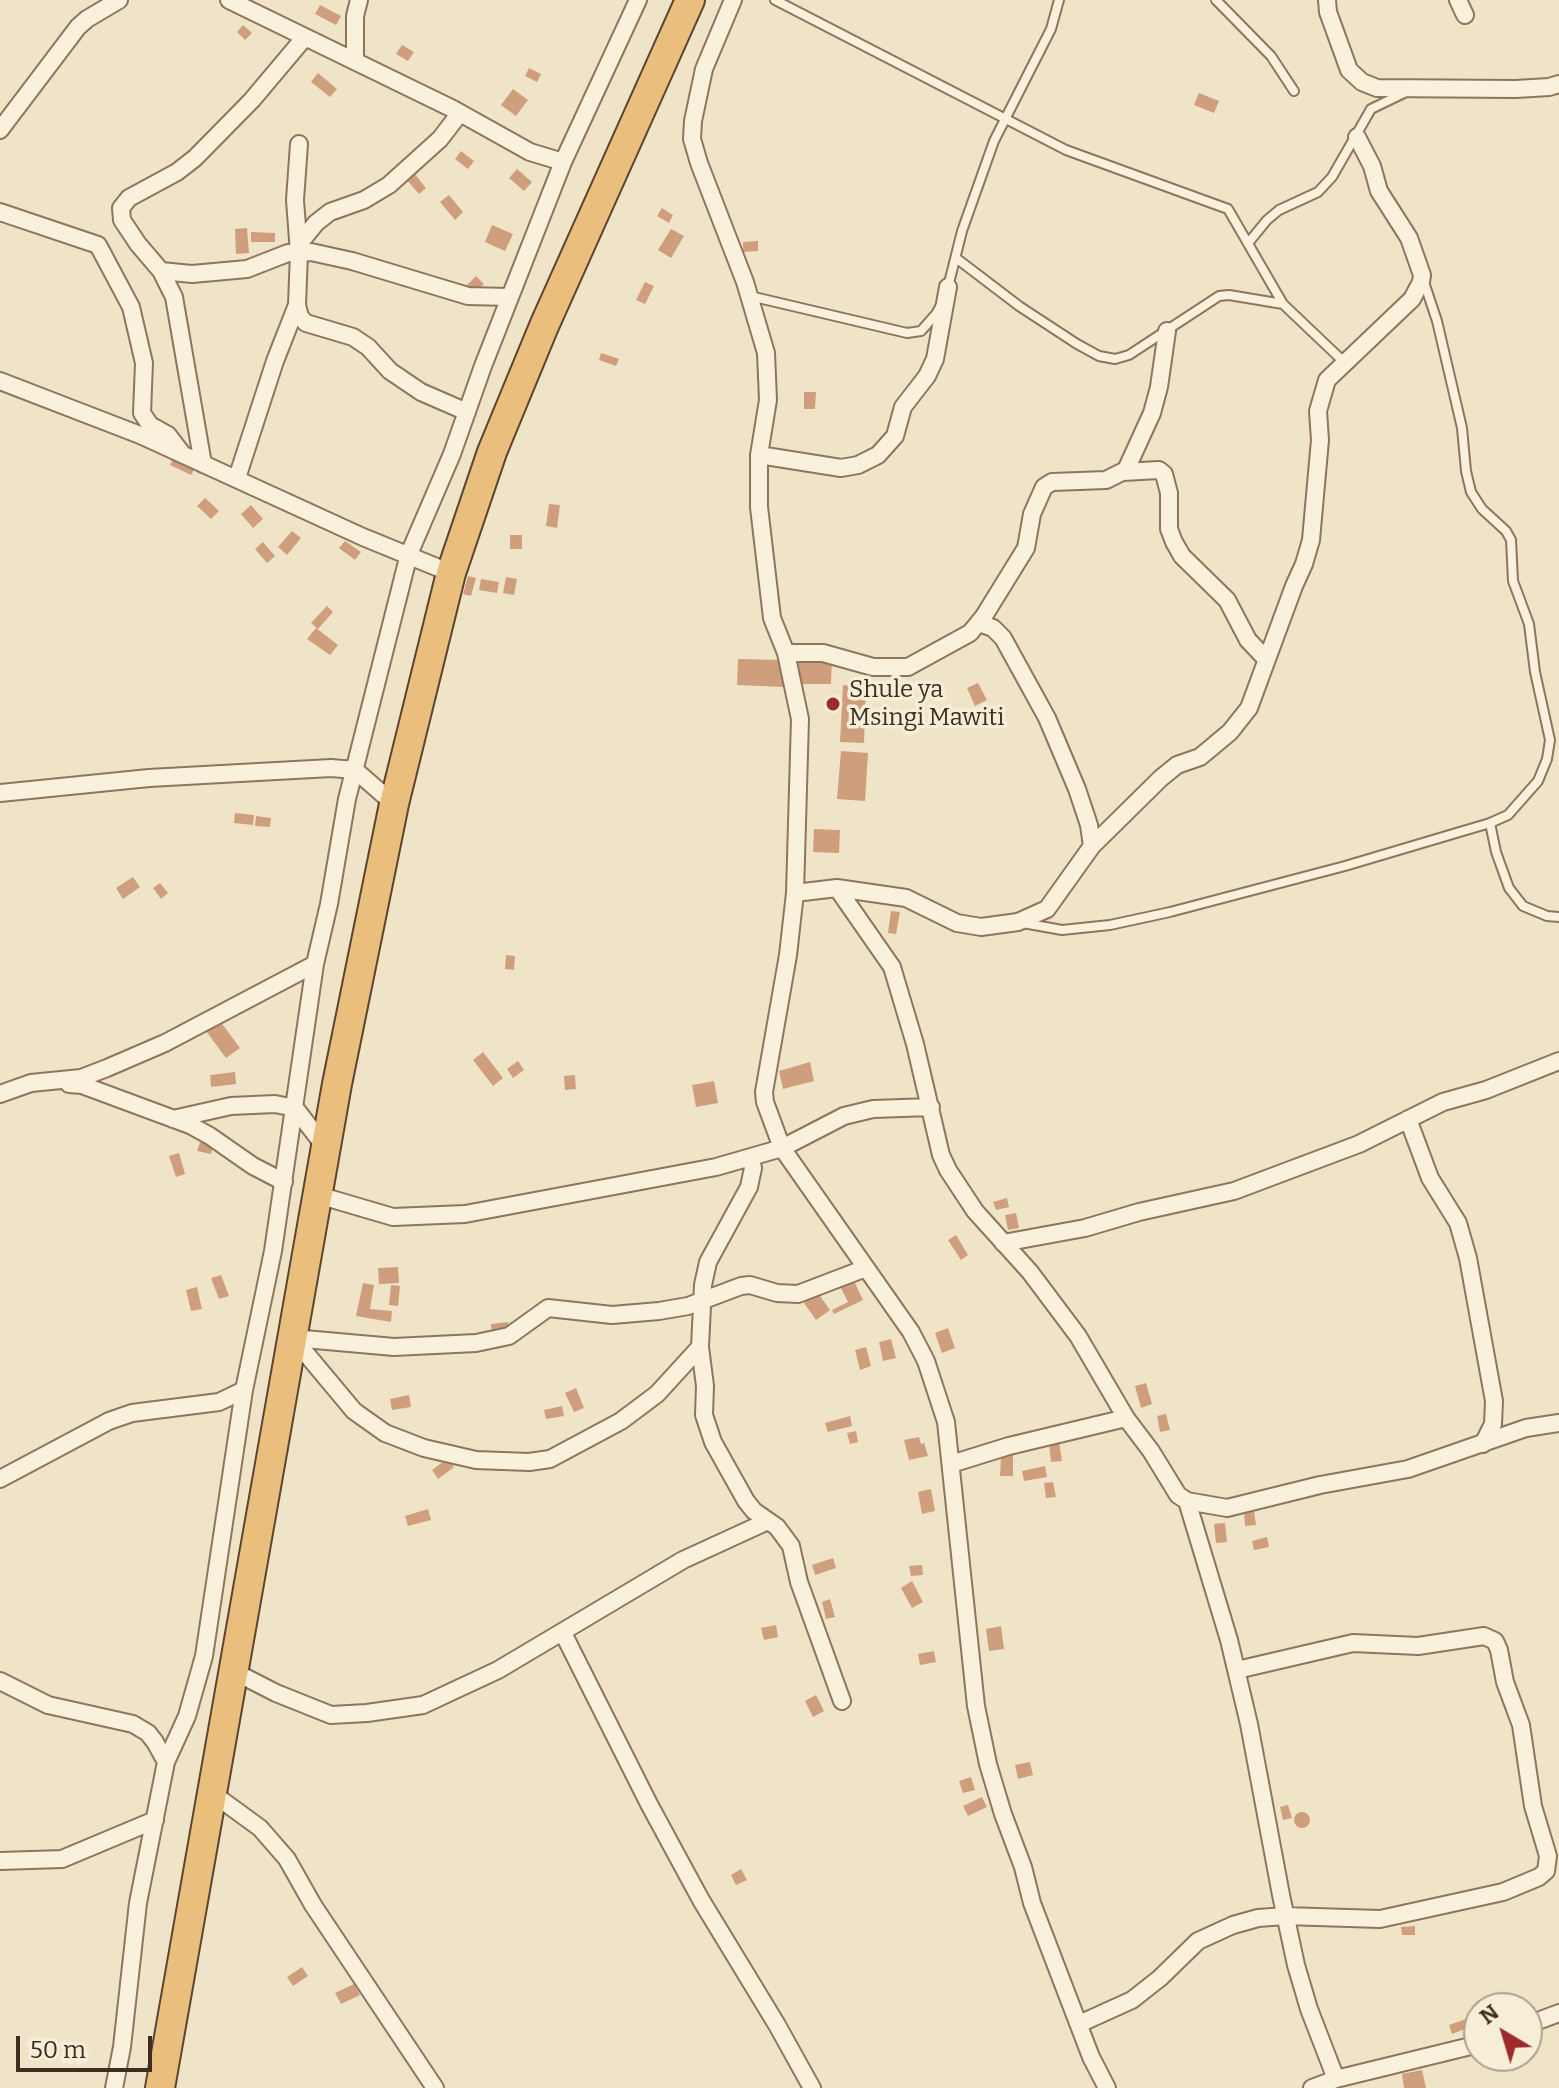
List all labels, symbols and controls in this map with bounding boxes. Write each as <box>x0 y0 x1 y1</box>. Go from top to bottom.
place label: Shule ya Msingi Mawiti <box>849 676 1004 732</box>
marker: Shule ya Msingi Mawiti <box>824 695 842 713</box>
north arrow <box>1463 1992 1543 2072</box>
text: N <box>1474 1998 1504 2030</box>
scale bar <box>20 2020 156 2070</box>
text: 50 m <box>30 2036 86 2064</box>

